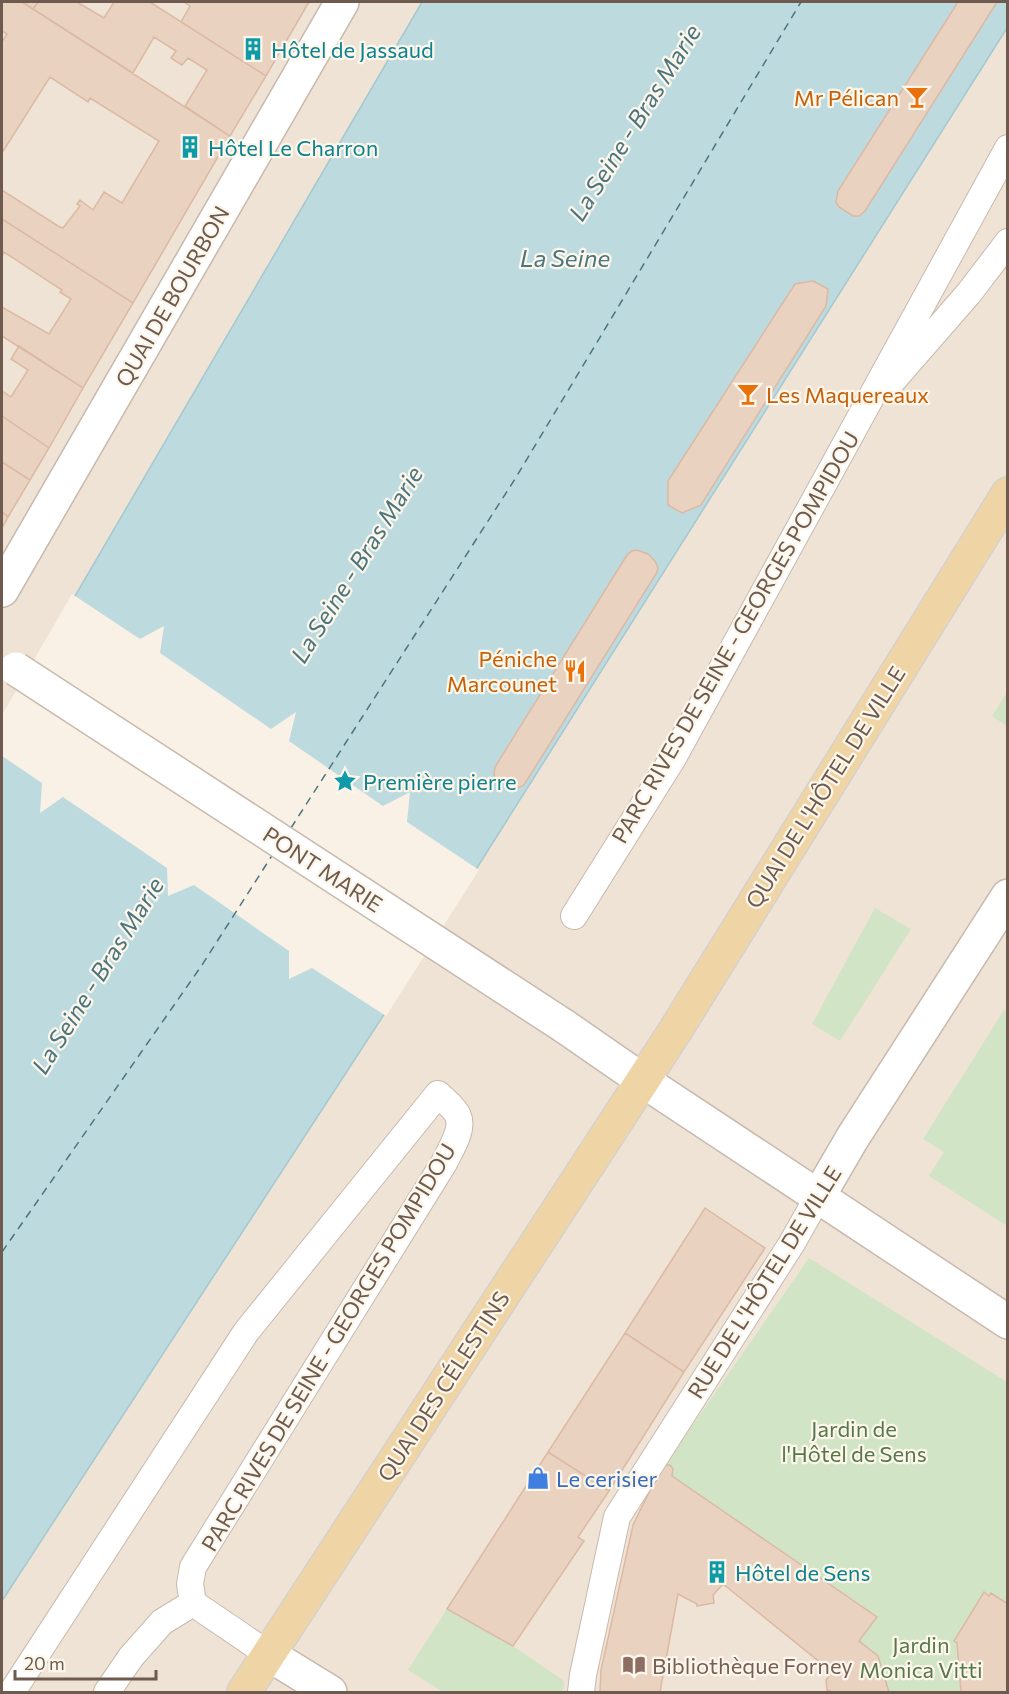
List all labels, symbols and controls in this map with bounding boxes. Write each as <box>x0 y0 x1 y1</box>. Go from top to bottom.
water label: La Seine - Bras Marie <box>562 18 706 226</box>
building icon: Hôtel de Jassaud <box>240 36 266 62</box>
place label: Hôtel de Jassaud <box>271 36 434 63</box>
place label: Mr Pélican <box>794 84 899 111</box>
bar icon: Mr Pélican <box>904 84 930 110</box>
building icon: Hôtel Le Charron <box>177 134 203 160</box>
place label: Hôtel Le Charron <box>208 134 378 161</box>
street label: QUAI DE BOURBON <box>109 201 235 391</box>
water label: La Seine <box>520 243 610 272</box>
bar icon: Les Maquereaux <box>735 381 761 407</box>
place label: Les Maquereaux <box>766 381 929 408</box>
street label: PARC RIVES DE SEINE - GEORGES POMPIDOU <box>606 426 864 848</box>
water label: La Seine - Bras Marie <box>284 460 428 668</box>
place label: Péniche Marcounet <box>447 645 557 697</box>
restaurant icon: Péniche Marcounet <box>562 658 588 684</box>
street label: QUAI DE L'HÔTEL DE VILLE <box>739 661 911 913</box>
place icon: Première pierre <box>332 768 358 794</box>
place label: Première pierre <box>363 768 517 795</box>
street label: PONT MARIE <box>258 820 388 918</box>
water label: La Seine - Bras Marie <box>25 871 169 1079</box>
street label: PARC RIVES DE SEINE - GEORGES POMPIDOU <box>195 1138 461 1556</box>
street label: RUE DE L'HÔTEL DE VILLE <box>681 1161 847 1403</box>
street label: QUAI DES CÉLESTINS <box>371 1286 515 1486</box>
park label: Jardin de l'Hôtel de Sens <box>781 1415 927 1467</box>
shop icon: Le cerisier <box>525 1465 551 1491</box>
place label: Le cerisier <box>556 1465 658 1492</box>
building icon: Hôtel de Sens <box>704 1559 730 1585</box>
place label: Hôtel de Sens <box>735 1559 870 1586</box>
park label: Jardin Monica Vitti <box>859 1631 983 1683</box>
scale bar <box>15 1643 156 1681</box>
text: 20 m <box>24 1652 65 1674</box>
library icon: Bibliothèque Forney <box>621 1652 647 1678</box>
place label: Bibliothèque Forney <box>652 1652 853 1679</box>

